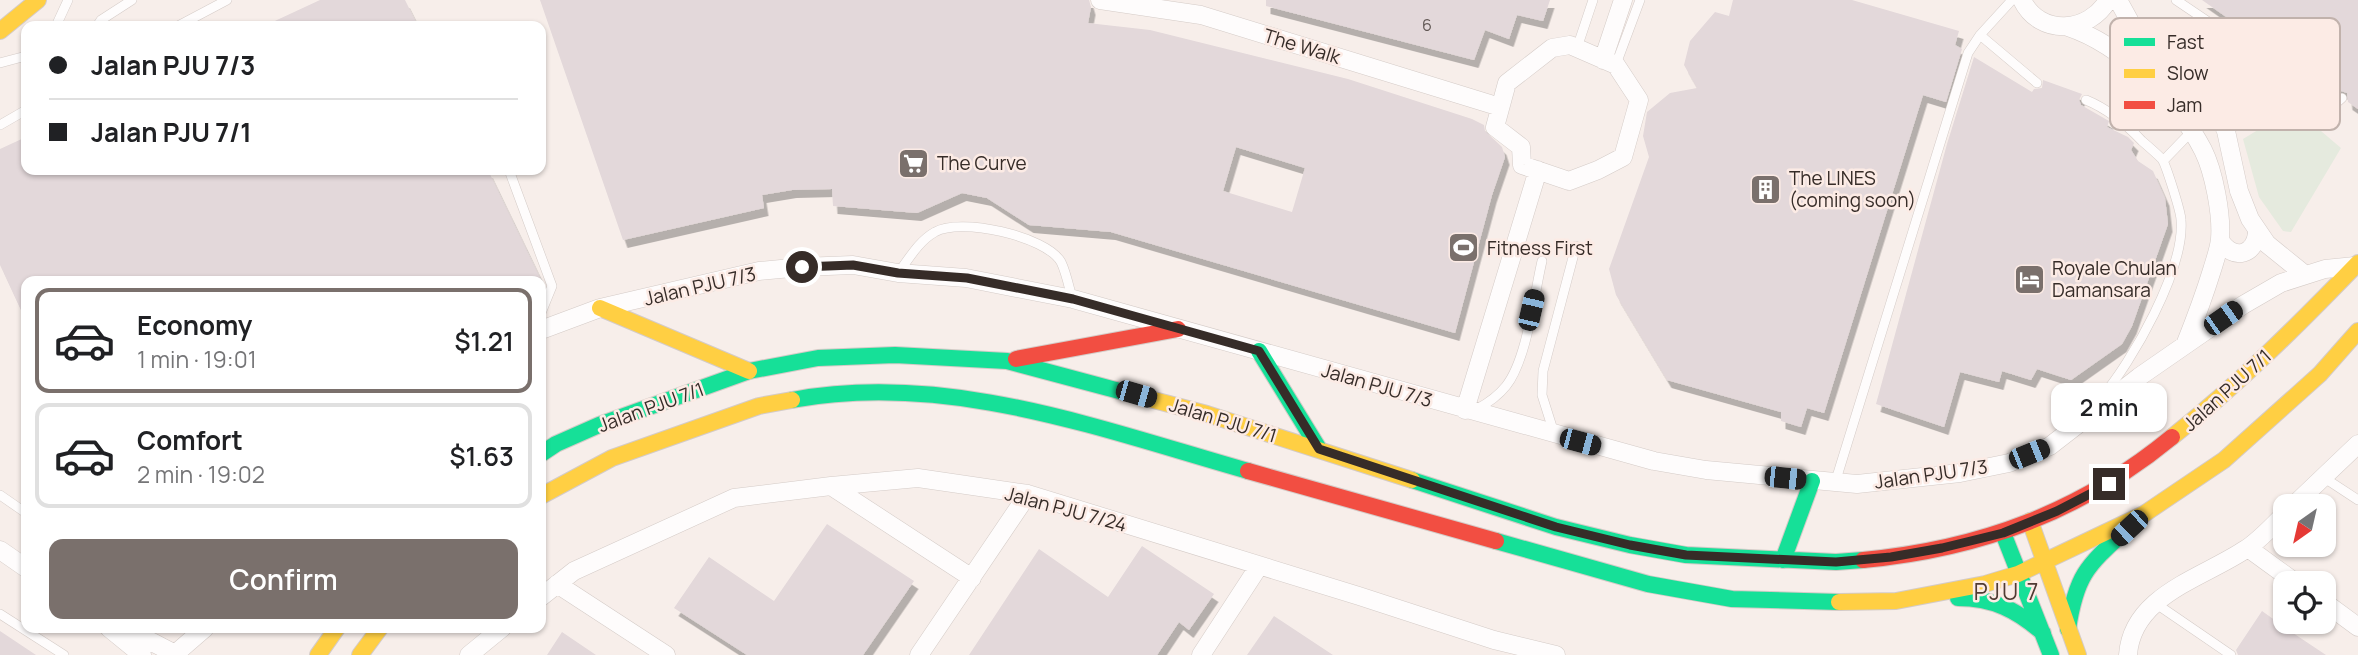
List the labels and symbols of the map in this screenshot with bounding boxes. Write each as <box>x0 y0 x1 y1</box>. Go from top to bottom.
house number: 6 <box>1422 14 1432 36</box>
legend <box>2110 18 2340 130</box>
street label: The Walk <box>1260 22 1344 70</box>
text: Fast <box>2167 29 2204 55</box>
text: Slow <box>2167 60 2209 86</box>
text: Jam <box>2167 92 2202 118</box>
supermarket icon: The Curve <box>897 146 931 180</box>
place label: The Curve <box>937 150 1027 176</box>
place label: The LINES (coming soon) <box>1789 165 1916 213</box>
building icon: The LINES (coming soon) <box>1749 172 1783 206</box>
sports icon: Fitness First <box>1447 231 1481 265</box>
place label: Fitness First <box>1487 235 1593 261</box>
route start <box>786 251 818 283</box>
place label: Royale Chulan Damansara <box>2052 255 2177 303</box>
street label: Jalan PJU 7/3 <box>642 261 758 311</box>
hotel icon: Royale Chulan Damansara <box>2012 262 2046 296</box>
car <box>1517 287 1546 333</box>
car <box>2200 297 2247 339</box>
street label: Jalan PJU 7/1 <box>2177 343 2277 437</box>
street label: Jalan PJU 7/3 <box>1319 357 1435 413</box>
street label: Jalan PJU 7/1 <box>594 376 708 438</box>
car <box>1113 378 1160 410</box>
callout: 2 min <box>2051 382 2167 432</box>
street label: Jalan PJU 7/1 <box>1166 391 1280 449</box>
car <box>1557 426 1604 458</box>
car <box>2006 436 2053 472</box>
street label: Jalan PJU 7/3 <box>1873 453 1989 495</box>
car <box>1764 465 1807 491</box>
route end <box>2093 468 2125 500</box>
street label: Jalan PJU 7/24 <box>1002 480 1130 538</box>
north arrow <box>2273 494 2336 556</box>
car <box>2107 506 2152 550</box>
district label: PJU 7 <box>1974 575 2040 607</box>

